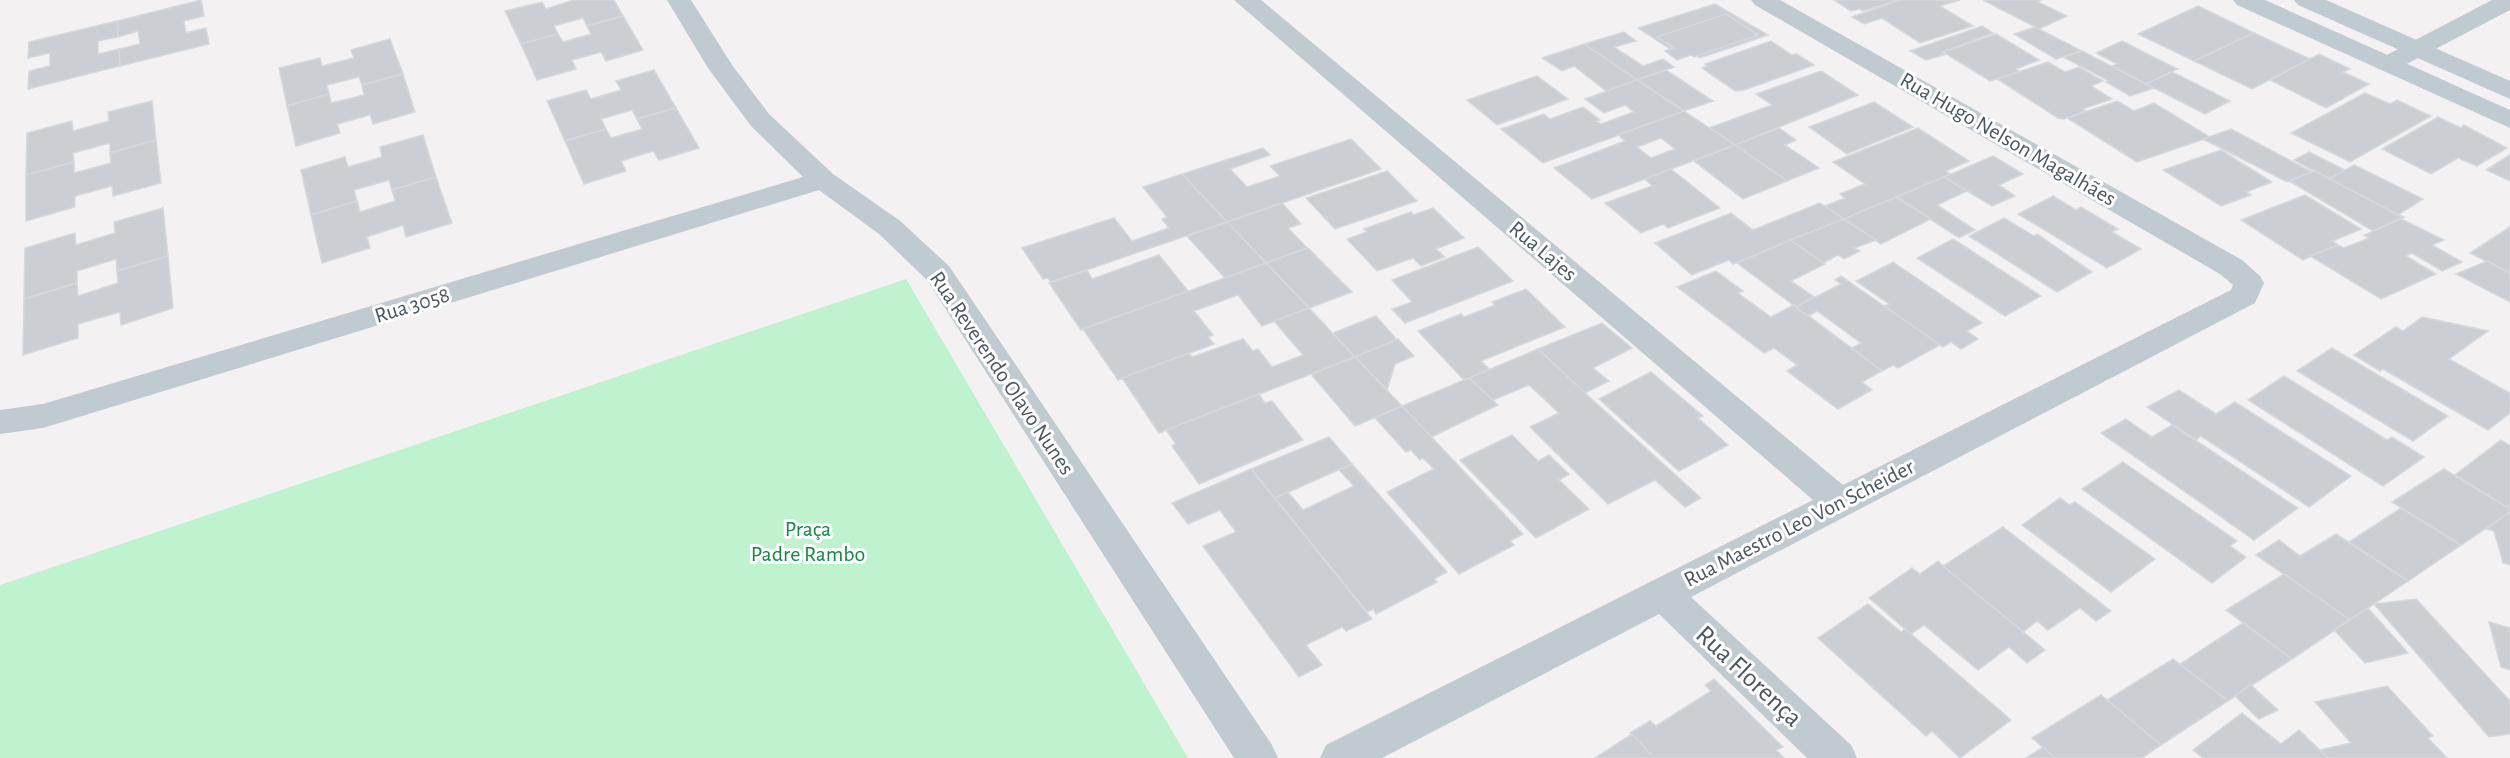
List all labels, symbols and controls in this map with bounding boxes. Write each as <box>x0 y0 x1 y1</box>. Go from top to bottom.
street label: Rua Hugo Nelson Magalhães <box>1896 68 2120 210</box>
street label: Rua Lajes <box>1505 217 1581 285</box>
street label: Rua Reverendo Olavo Nunes <box>926 267 1078 479</box>
street label: Rua 3058 <box>372 283 452 327</box>
street label: Rua Maestro Leo Von Scheider <box>1680 455 1918 591</box>
park label: Praça Padre Rambo <box>751 518 865 565</box>
street label: Rua Florença <box>1691 620 1807 732</box>

